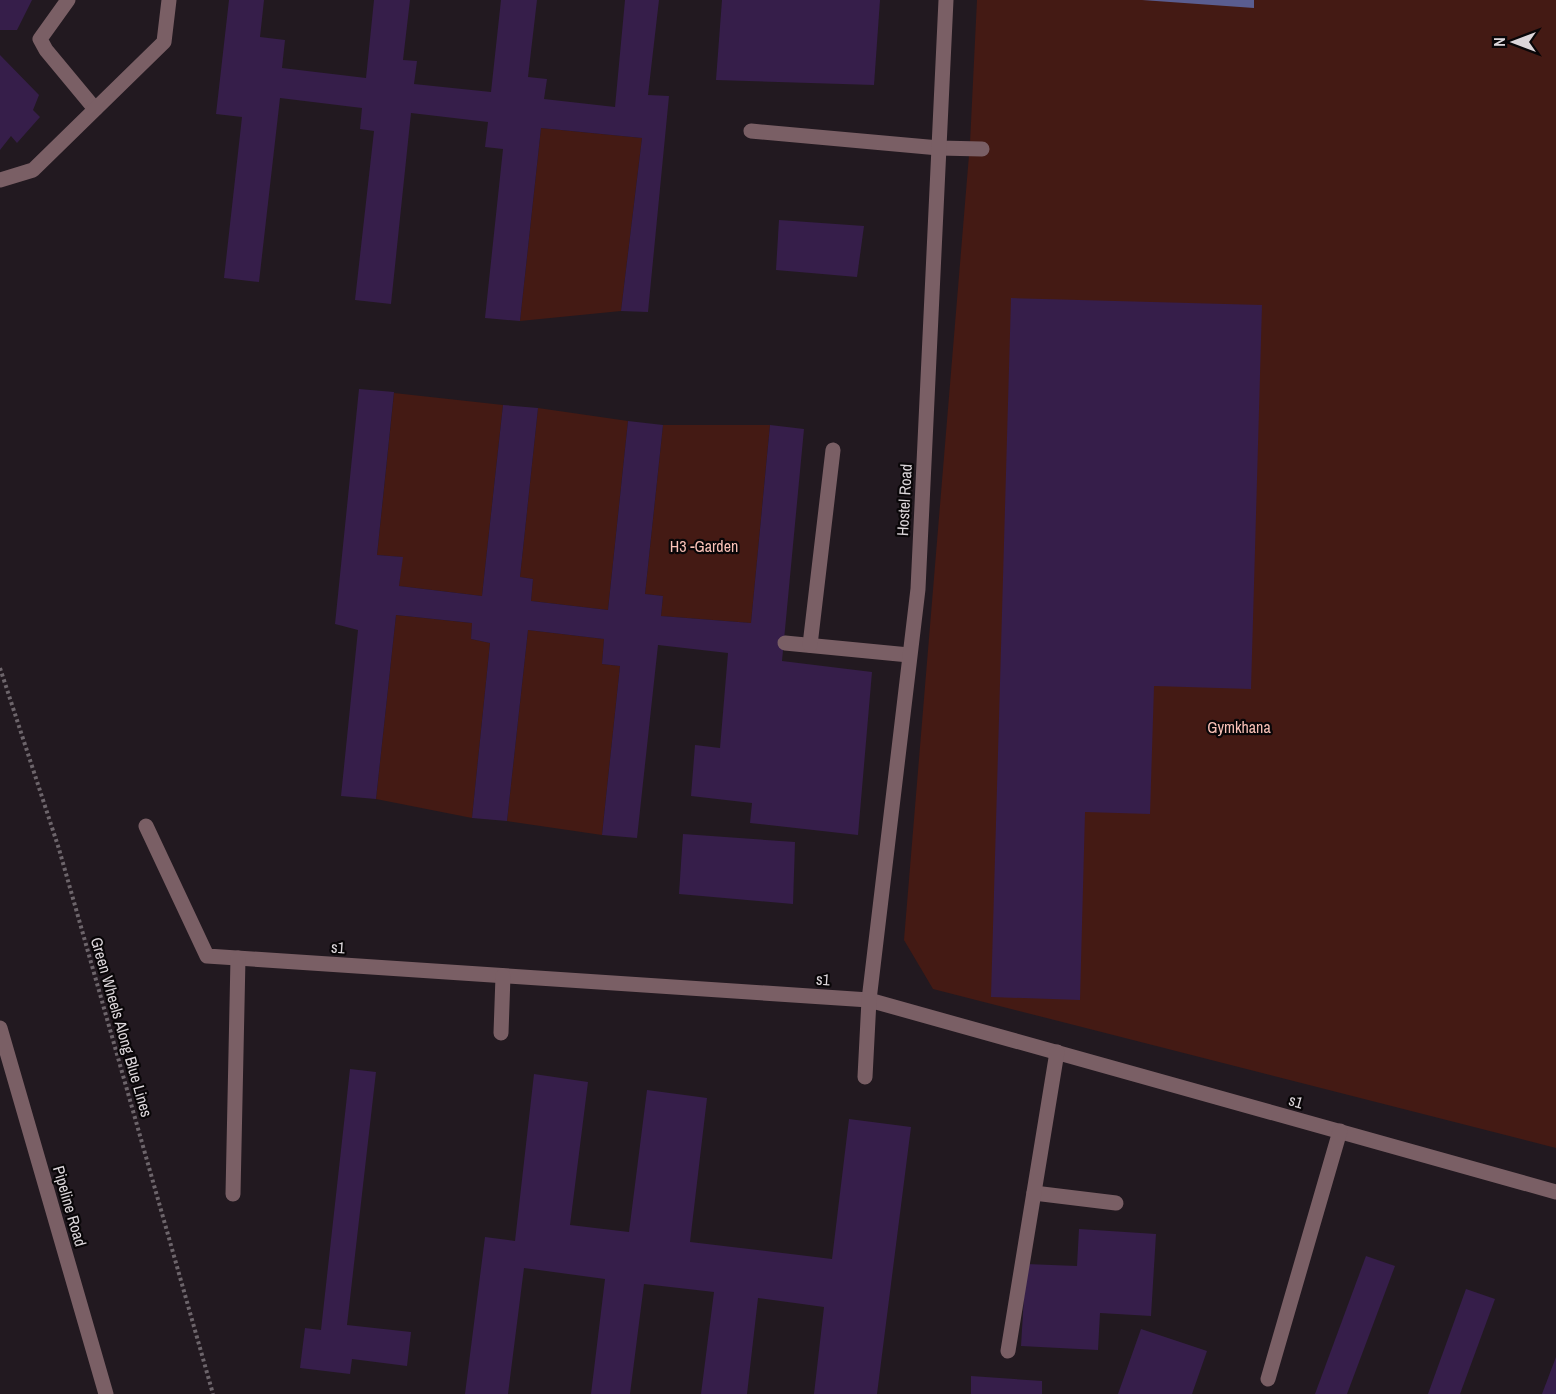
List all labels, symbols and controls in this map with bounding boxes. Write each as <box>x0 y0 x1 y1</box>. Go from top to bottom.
north arrow <box>1484 12 1544 72</box>
text: N <box>1488 37 1510 47</box>
street label: Hostel Road <box>891 463 917 537</box>
park label: H3 -Garden <box>670 535 738 557</box>
park label: Gymkhana <box>1207 716 1271 738</box>
street label: Green Wheels Along Blue Lines <box>86 935 158 1119</box>
street label: s1 <box>330 936 346 959</box>
street label: s1 <box>815 968 831 991</box>
street label: s1 <box>1286 1089 1306 1114</box>
street label: Pipeline Road <box>48 1163 92 1249</box>

